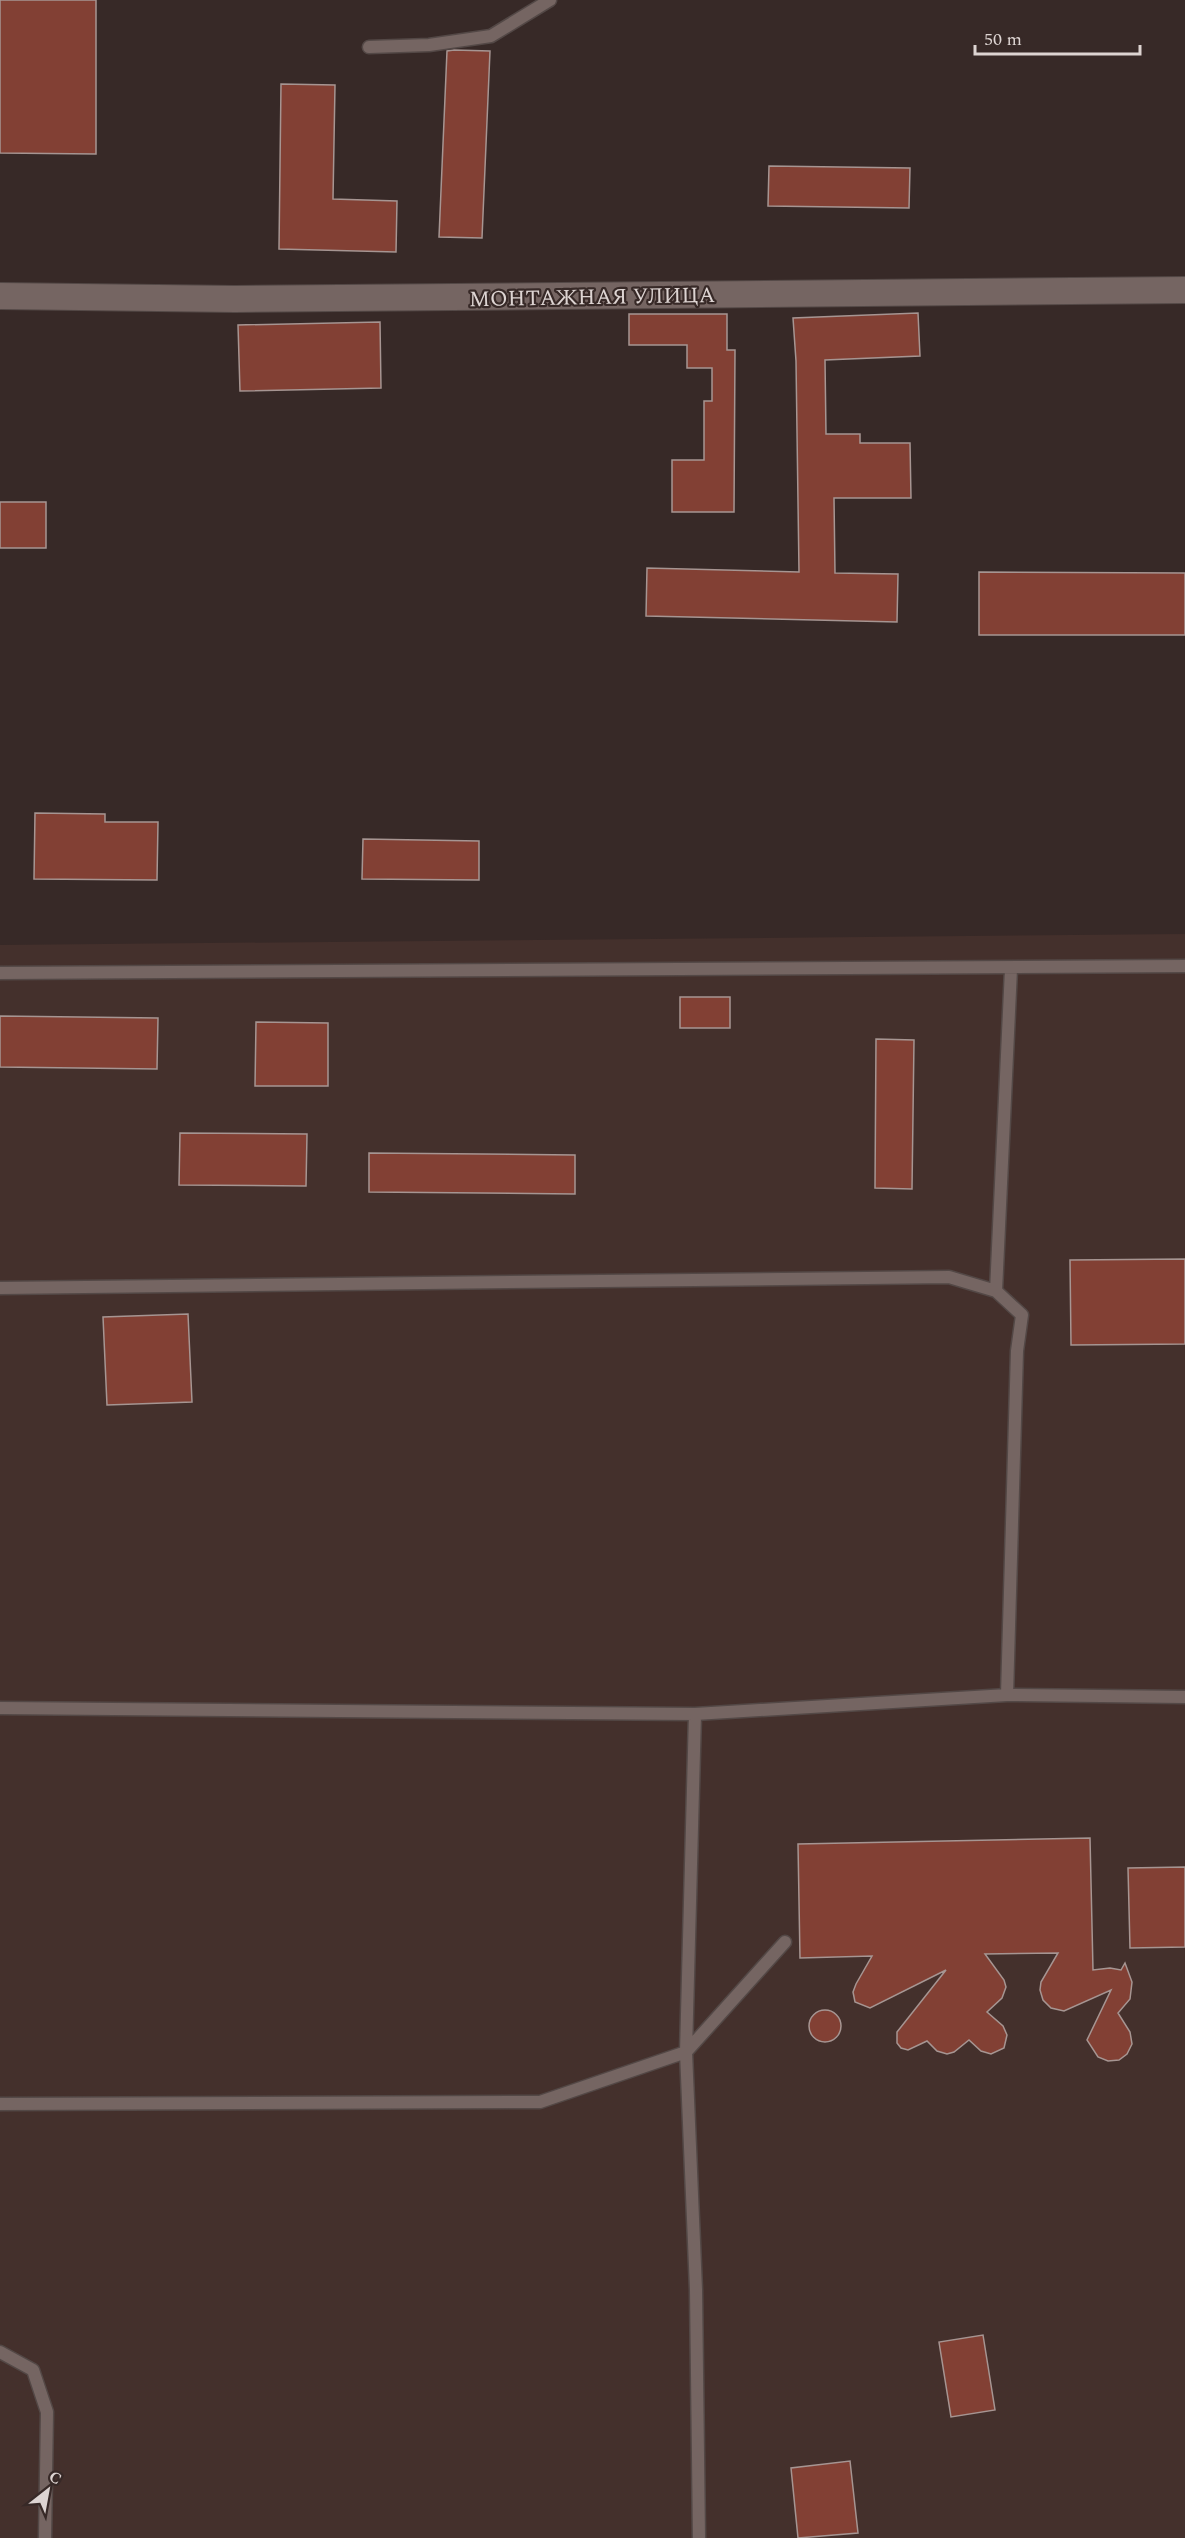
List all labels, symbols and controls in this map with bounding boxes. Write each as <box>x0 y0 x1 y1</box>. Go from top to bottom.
scale bar <box>975 18 1140 56</box>
text: 50 m <box>984 26 1022 53</box>
street label: МОНТАЖНАЯ УЛИЦА <box>469 279 716 316</box>
north arrow <box>18 2460 78 2520</box>
text: С <box>44 2465 66 2491</box>

